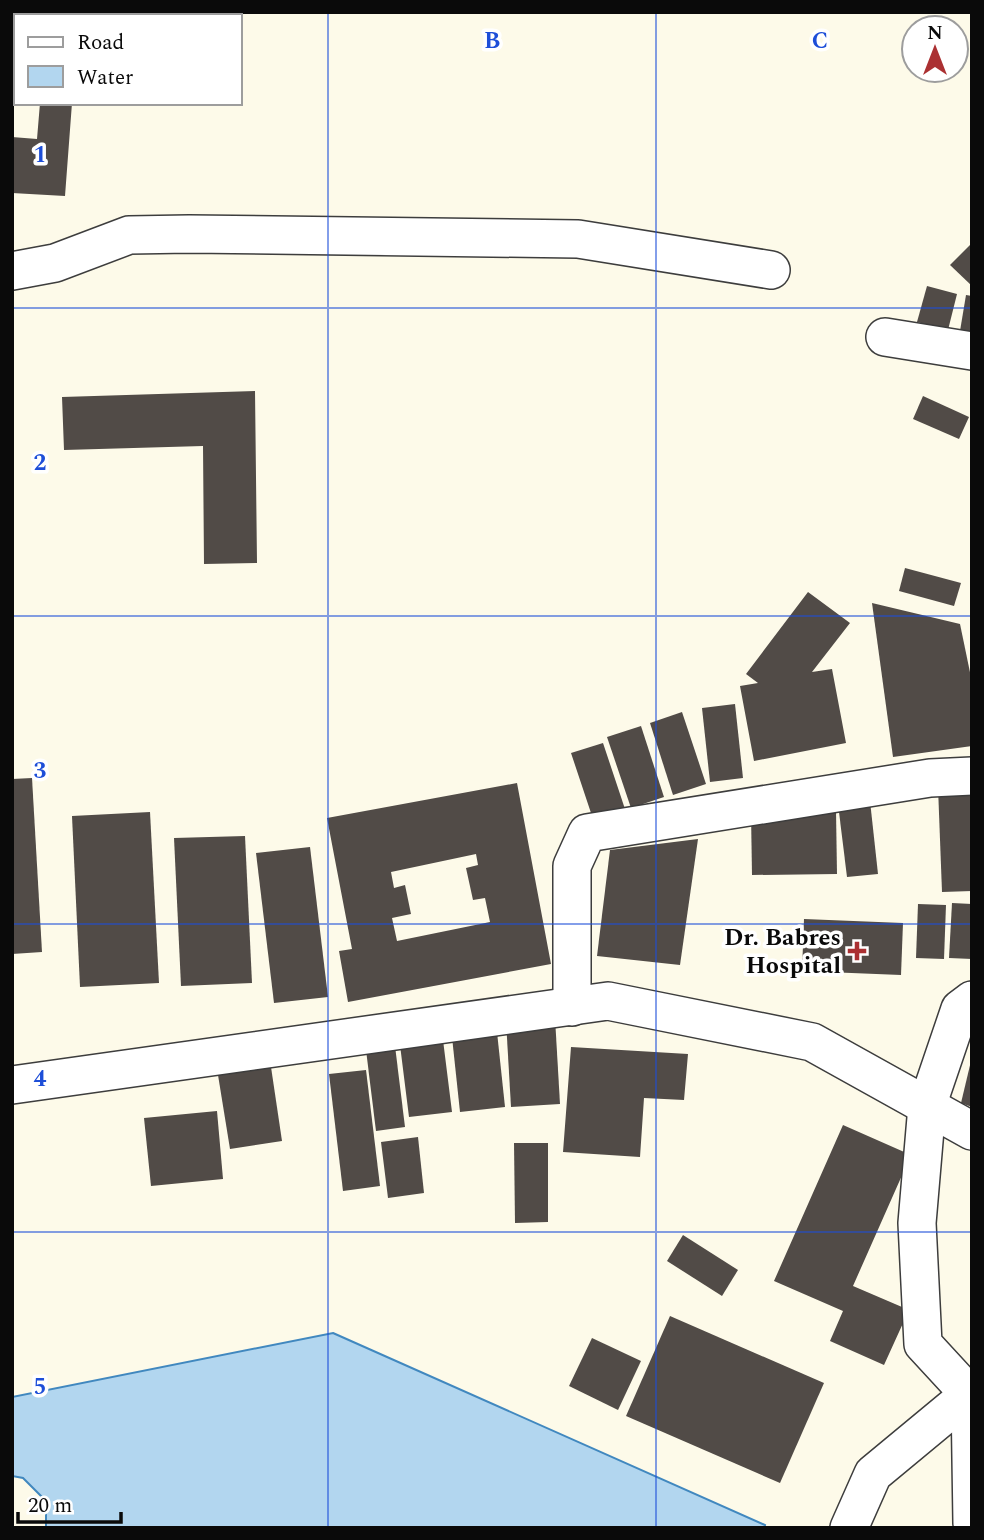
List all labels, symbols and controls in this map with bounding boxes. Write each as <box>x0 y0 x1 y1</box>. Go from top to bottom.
legend <box>14 14 242 105</box>
north arrow <box>900 14 970 84</box>
text: N <box>927 19 943 48</box>
text: B <box>484 24 500 59</box>
text: C <box>812 24 828 59</box>
text: Road <box>77 27 124 59</box>
text: Water <box>77 62 133 94</box>
text: 1 <box>34 138 46 173</box>
text: 2 <box>34 446 47 481</box>
text: 3 <box>34 754 47 789</box>
place label: Dr. Babres Hospital <box>724 920 841 984</box>
marker: Dr. Babres Hospital <box>847 941 867 961</box>
text: 4 <box>34 1062 47 1097</box>
text: 5 <box>34 1370 46 1405</box>
scale bar <box>18 1480 121 1524</box>
text: 20 m <box>28 1490 72 1522</box>

